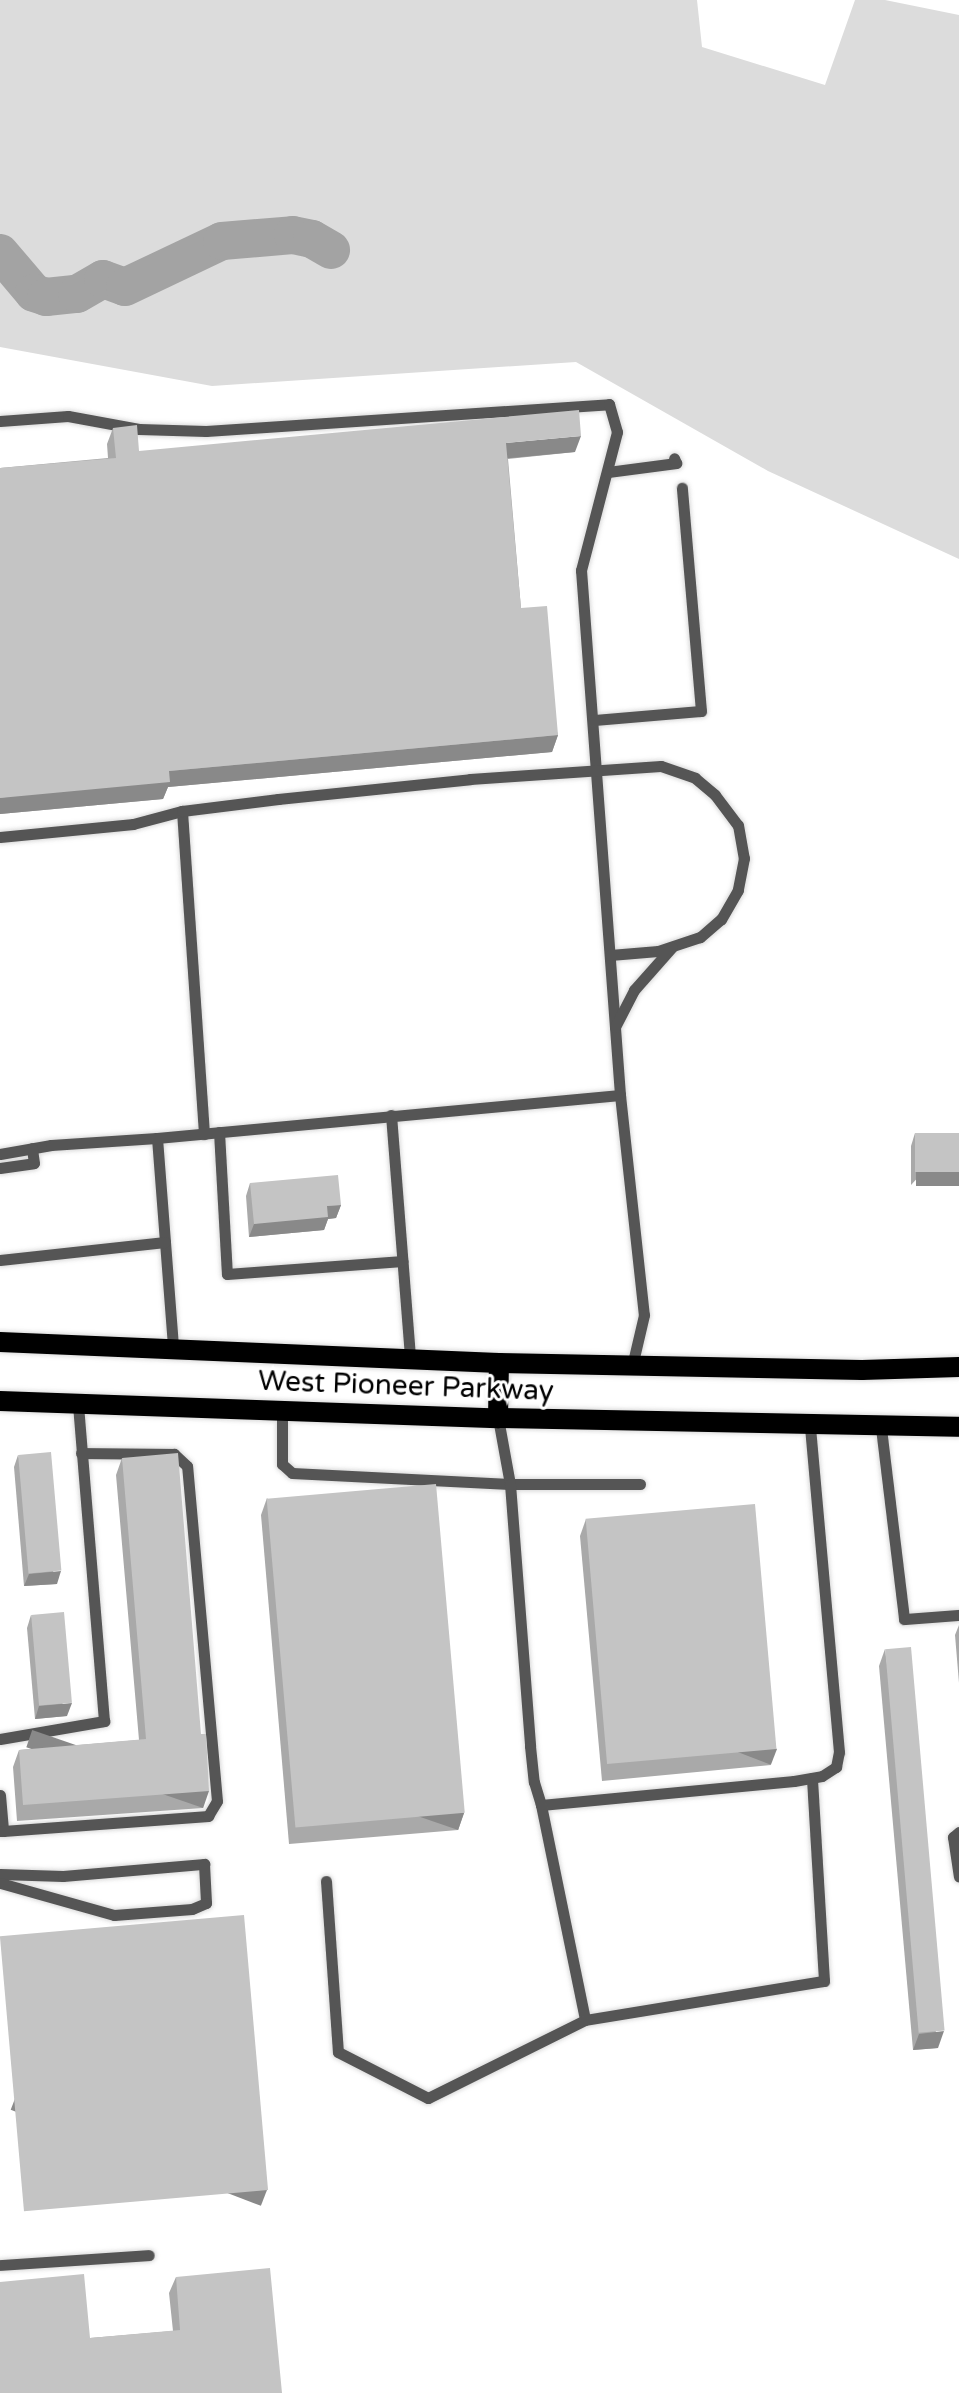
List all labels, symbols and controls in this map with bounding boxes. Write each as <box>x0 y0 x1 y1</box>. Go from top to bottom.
street label: West Pioneer Parkway <box>258 1364 554 1408</box>

